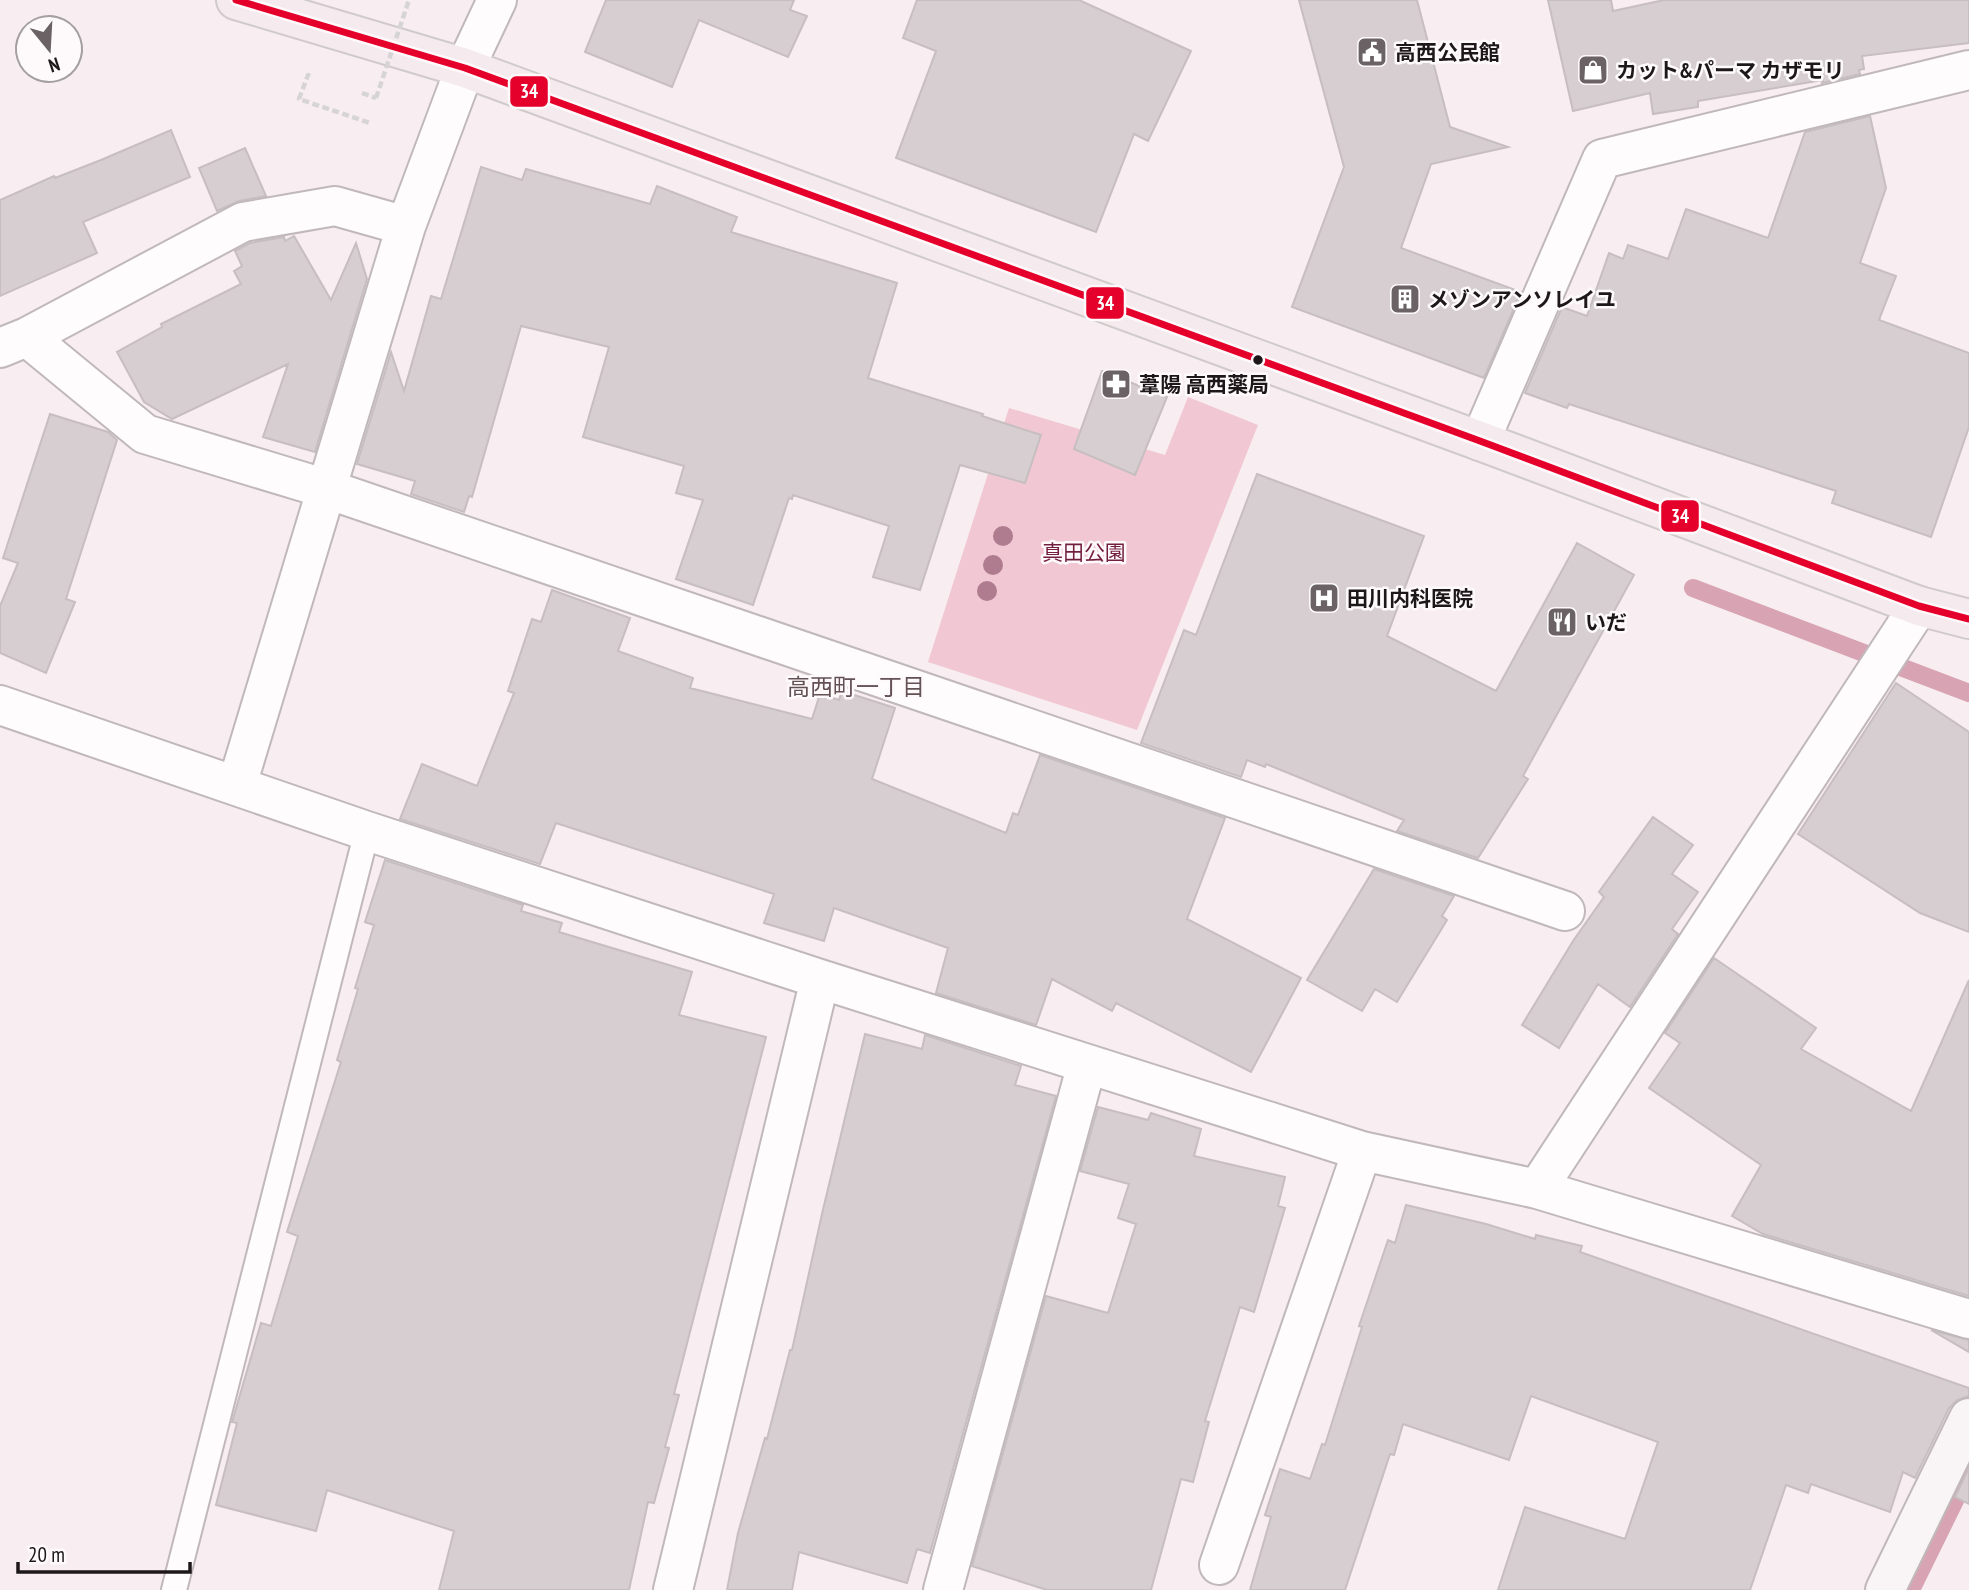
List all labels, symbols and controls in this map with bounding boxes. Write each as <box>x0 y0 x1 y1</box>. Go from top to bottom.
north arrow <box>14 14 84 84</box>
public building icon: 高西公民館 <box>1355 35 1389 69</box>
place label: 高西公民館 <box>1395 39 1500 66</box>
text: N <box>46 52 63 78</box>
shop icon: カット&パーマ カザモリ <box>1576 53 1610 87</box>
place label: カット&パーマ カザモリ <box>1616 57 1844 84</box>
line badge: 34 <box>509 75 549 108</box>
text: 34 <box>520 79 538 103</box>
building icon: メゾンアンソレイユ <box>1388 282 1422 316</box>
line badge: 34 <box>1085 286 1125 320</box>
place label: メゾンアンソレイユ <box>1428 286 1616 313</box>
text: 34 <box>1096 291 1114 315</box>
unlabelled marker <box>1251 353 1265 367</box>
pharmacy icon: 葦陽 高西薬局 <box>1099 367 1133 401</box>
place label: 葦陽 高西薬局 <box>1139 371 1269 398</box>
line badge: 34 <box>1660 499 1700 533</box>
text: 34 <box>1671 504 1689 528</box>
park label: 真田公園 <box>1042 539 1126 566</box>
hospital icon: 田川内科医院 <box>1307 581 1341 615</box>
place label: 田川内科医院 <box>1347 585 1473 612</box>
restaurant icon: いだ <box>1545 605 1579 639</box>
place label: いだ <box>1585 609 1627 636</box>
district label: 高西町一丁目 <box>787 672 925 701</box>
scale bar <box>18 1530 189 1574</box>
text: 20 m <box>28 1541 65 1568</box>

